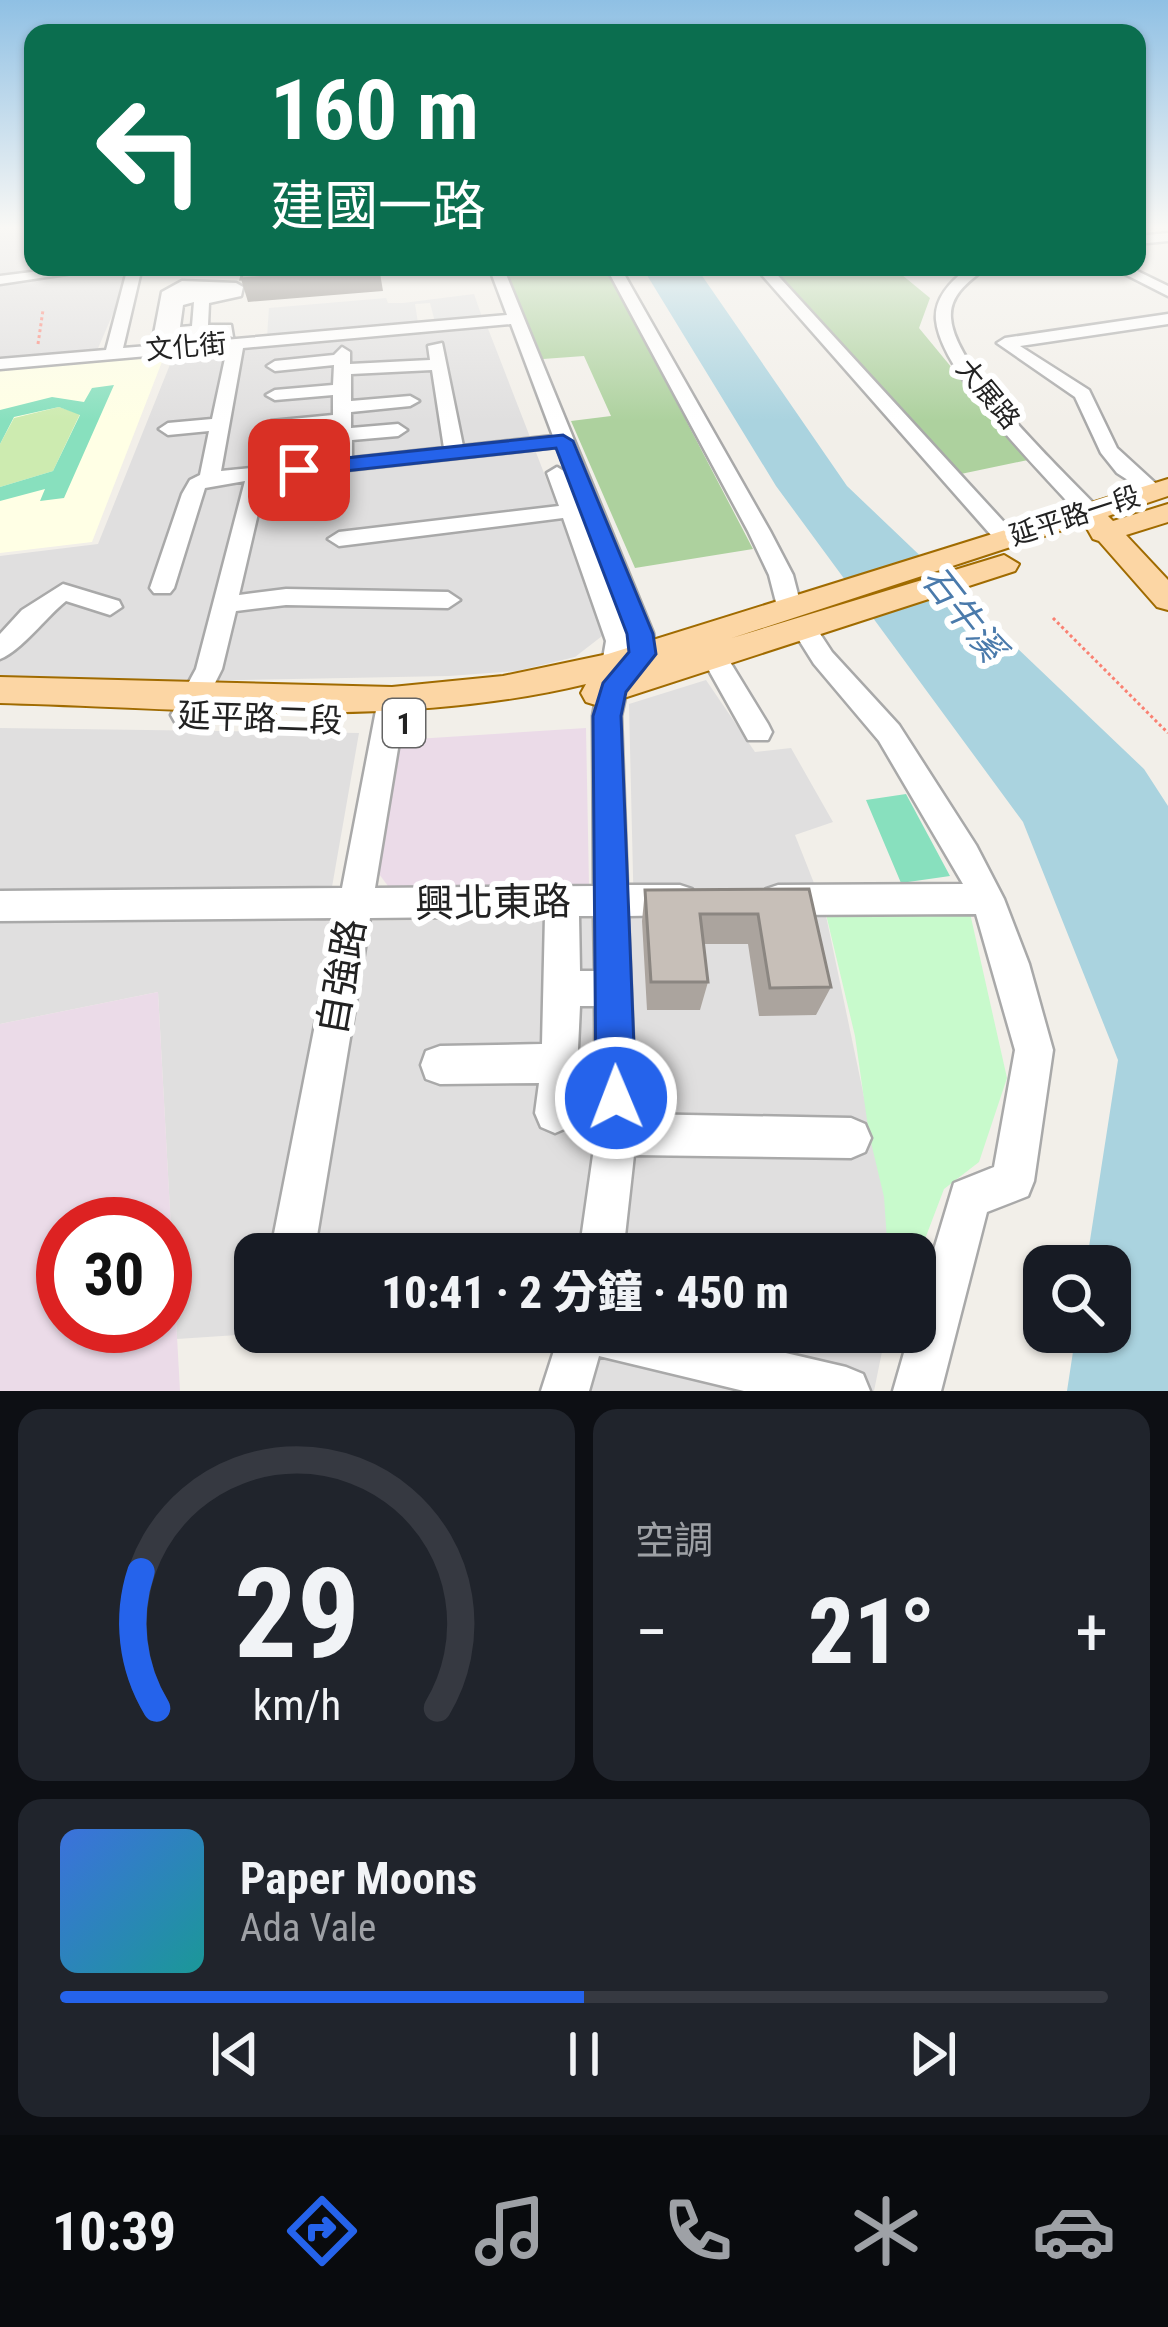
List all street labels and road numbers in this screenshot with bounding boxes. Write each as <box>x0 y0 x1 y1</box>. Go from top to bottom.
street label: 文化街 <box>144 328 228 366</box>
street label: 大展路 <box>950 353 1026 435</box>
street label: 延平路一段 <box>1006 480 1144 552</box>
street label: 延平路二段 <box>177 696 343 740</box>
road number: 1 <box>383 699 425 747</box>
street label: 興北東路 <box>415 879 571 927</box>
street label: 自強路 <box>309 915 375 1039</box>

